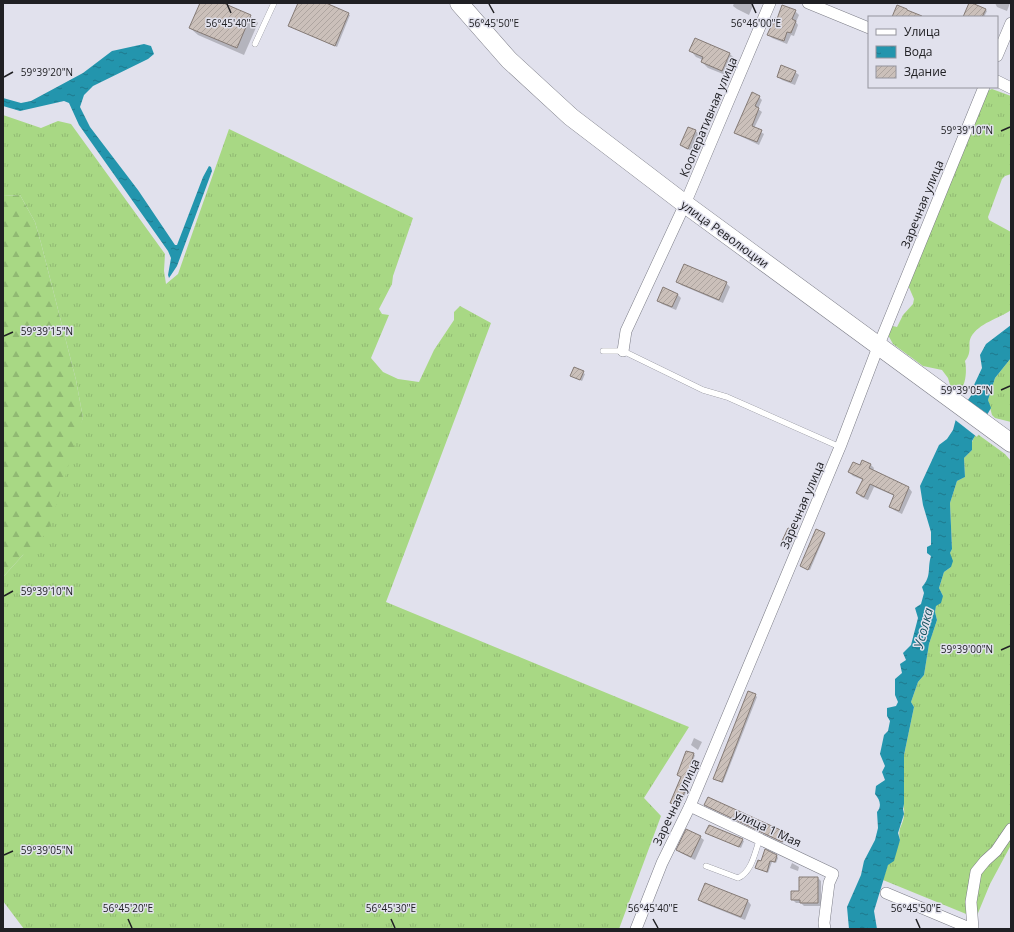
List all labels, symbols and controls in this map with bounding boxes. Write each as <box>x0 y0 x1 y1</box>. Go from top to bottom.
text: 56°45'40"E <box>206 16 256 30</box>
text: 56°45'50"E <box>469 16 519 30</box>
text: 56°46'00"E <box>731 16 781 30</box>
legend <box>868 16 998 88</box>
text: Улица <box>904 23 940 40</box>
text: Вода <box>904 43 933 60</box>
street label: Кооперативная улица <box>675 54 741 180</box>
text: Здание <box>904 63 947 80</box>
text: 59°39'20"N <box>21 65 73 79</box>
text: 59°39'10"N <box>941 123 993 137</box>
street label: Заречная улица <box>897 157 947 251</box>
street label: улица Революции <box>677 196 773 272</box>
text: 59°39'15"N <box>21 324 73 338</box>
text: 59°39'05"N <box>941 383 993 397</box>
street label: Заречная улица <box>776 459 828 551</box>
text: 59°39'10"N <box>21 584 73 598</box>
water label: Усолка <box>909 605 937 651</box>
text: 59°39'00"N <box>941 642 993 656</box>
street label: Заречная улица <box>648 756 704 848</box>
street label: улица 1 Мая <box>732 805 804 851</box>
text: 59°39'05"N <box>21 843 73 857</box>
text: 56°45'20"E <box>103 901 153 915</box>
text: 56°45'30"E <box>366 901 416 915</box>
text: 56°45'40"E <box>628 901 678 915</box>
text: 56°45'50"E <box>891 901 941 915</box>

